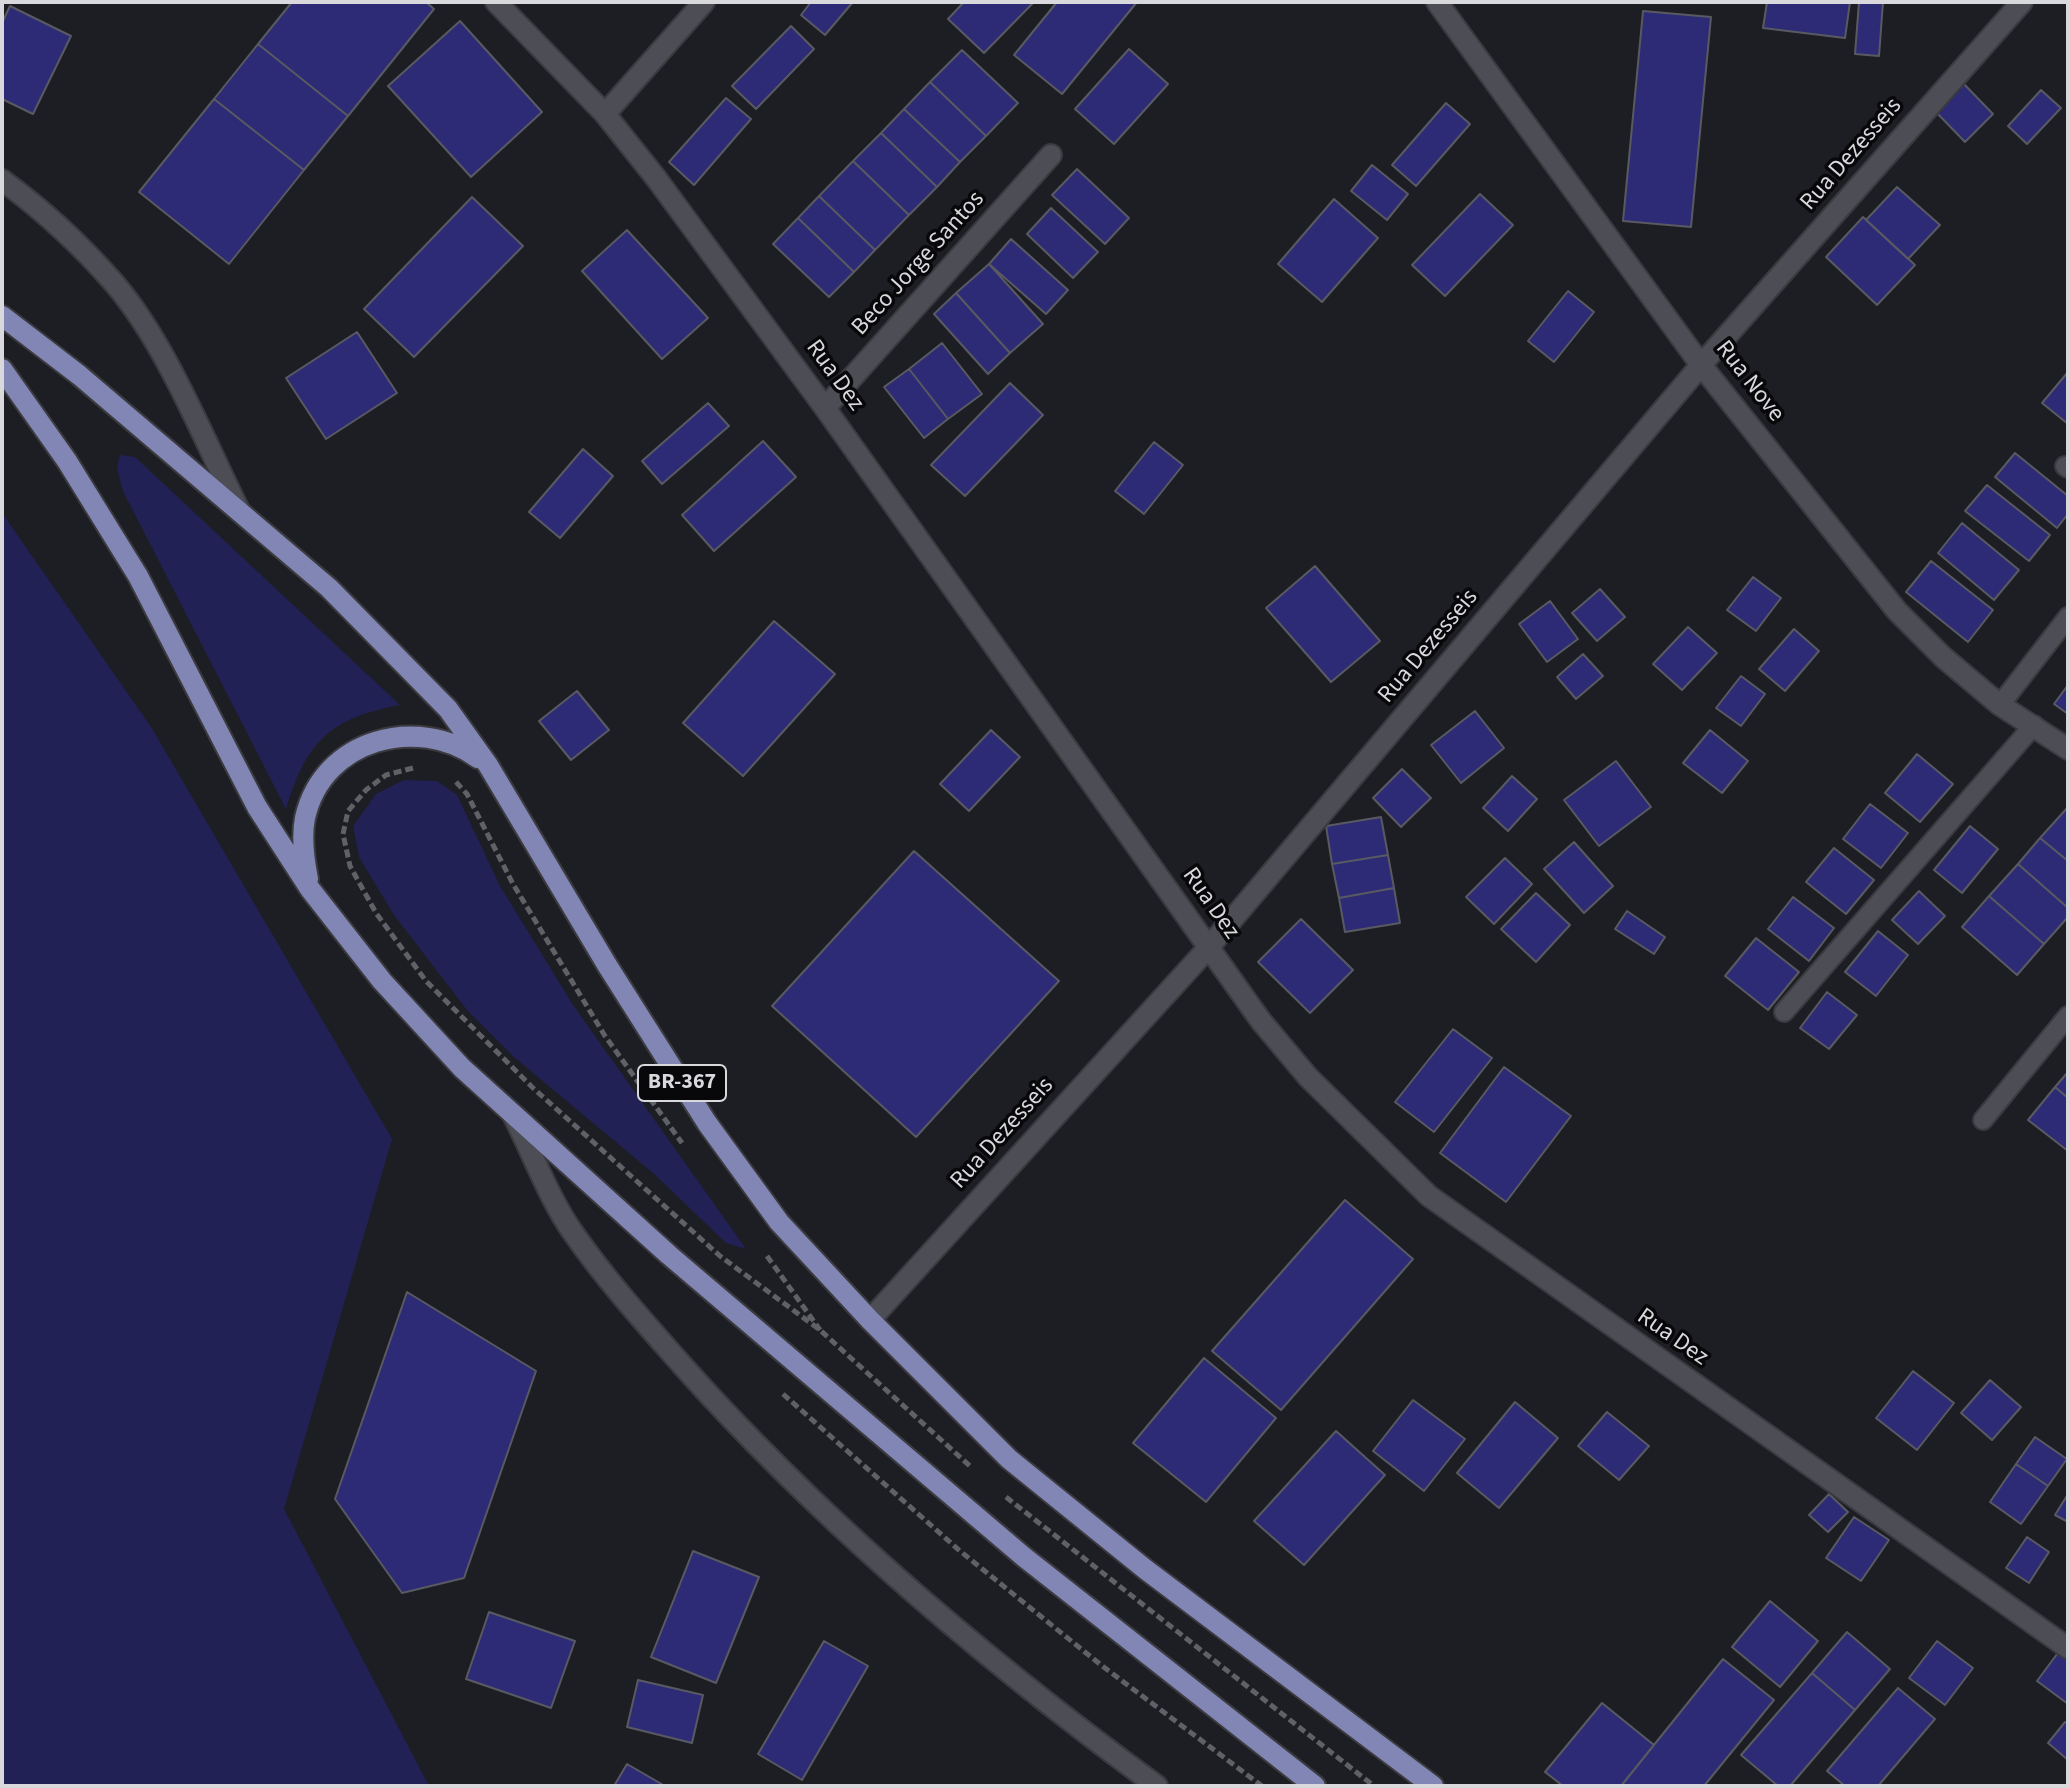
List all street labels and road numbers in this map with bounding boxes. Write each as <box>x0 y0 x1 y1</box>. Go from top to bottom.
street label: Rua Dezesseis <box>1795 93 1909 217</box>
street label: Beco Jorge Santos <box>847 186 991 342</box>
street label: Rua Dez <box>799 335 869 417</box>
street label: Rua Nove <box>1708 336 1790 428</box>
street label: Rua Dezesseis <box>1373 584 1485 710</box>
street label: Rua Dez <box>1175 863 1245 945</box>
road number: BR-367 <box>638 1065 726 1101</box>
street label: Rua Dezesseis <box>945 1072 1061 1196</box>
street label: Rua Dez <box>1631 1303 1713 1373</box>

